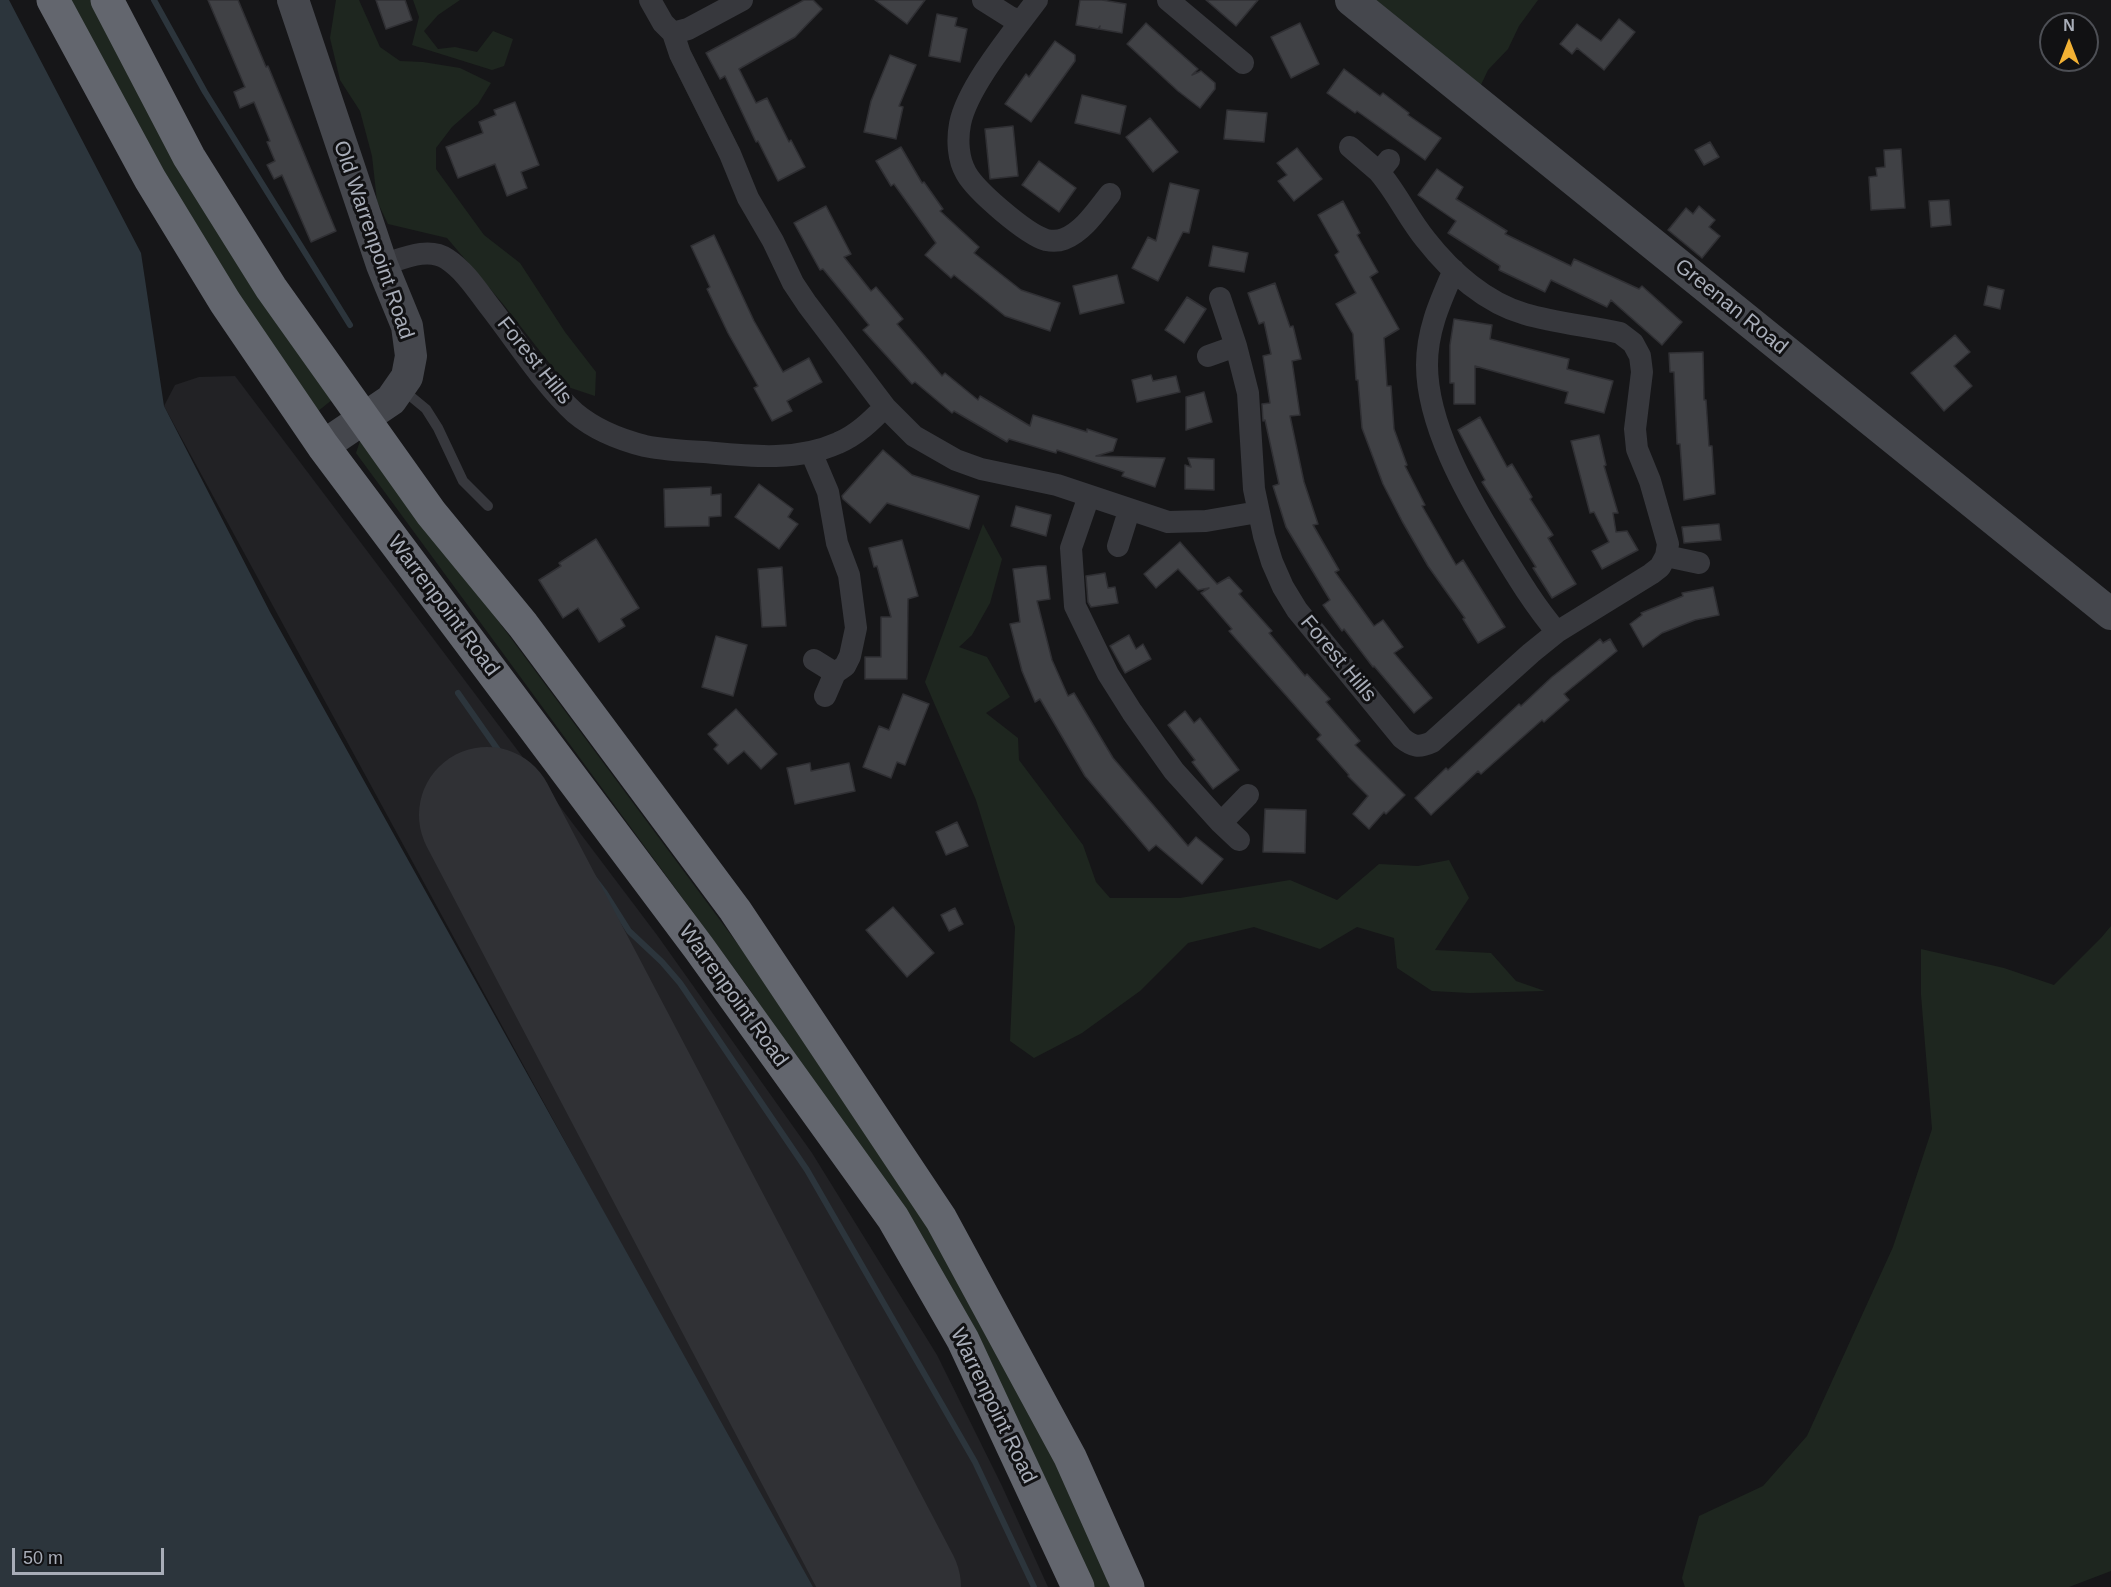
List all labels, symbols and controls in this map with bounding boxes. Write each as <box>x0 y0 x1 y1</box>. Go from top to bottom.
north arrow <box>2039 12 2099 72</box>
text: N <box>2063 17 2075 34</box>
street label: Old Warrenpoint Road <box>327 137 419 343</box>
street label: Greenan Road <box>1670 254 1792 360</box>
street label: Forest Hills <box>491 312 577 410</box>
street label: Warrenpoint Road <box>382 531 504 681</box>
street label: Forest Hills <box>1295 611 1381 707</box>
street label: Warrenpoint Road <box>673 920 793 1072</box>
street label: Warrenpoint Road <box>944 1324 1042 1488</box>
scale bar <box>15 1536 166 1574</box>
text: 50 m <box>23 1548 63 1568</box>

